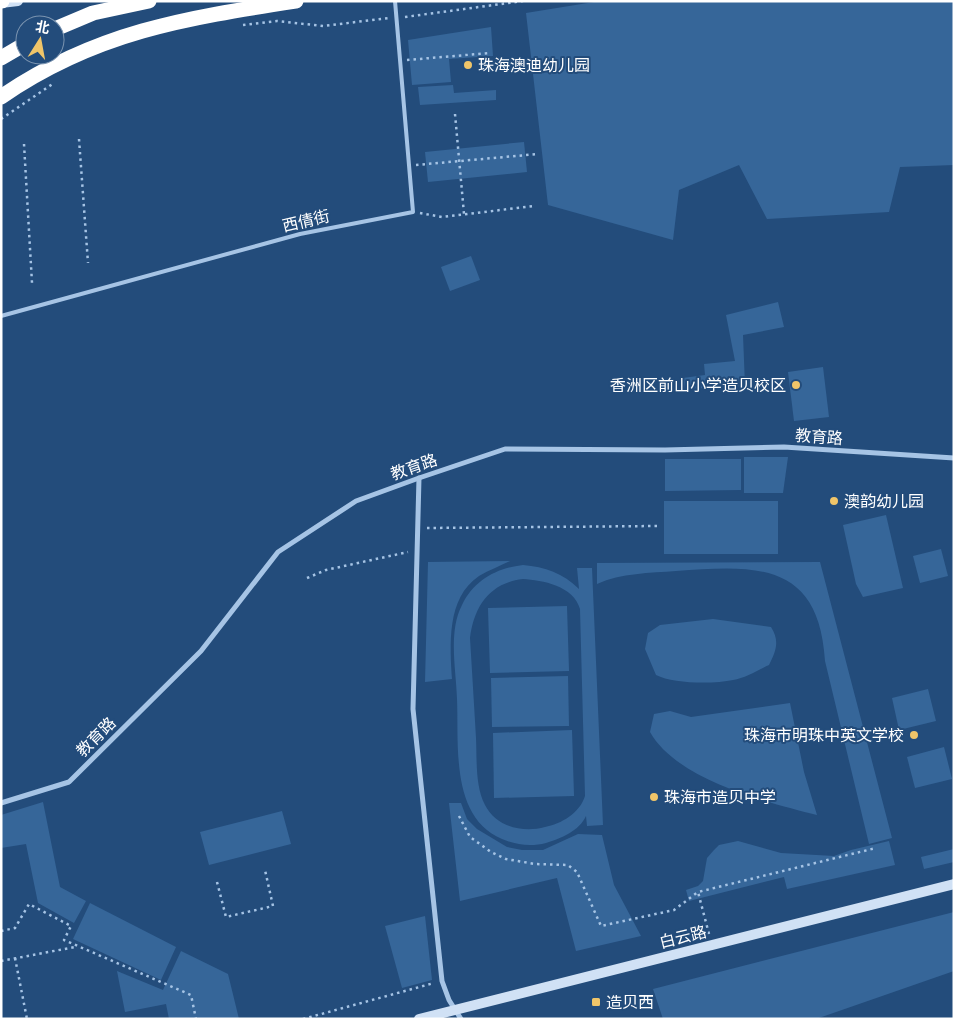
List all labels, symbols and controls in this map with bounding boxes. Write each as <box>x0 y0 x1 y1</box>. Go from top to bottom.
north arrow <box>15 15 65 65</box>
text: 北 <box>34 18 51 36</box>
place label: 珠海澳迪幼儿园 <box>478 56 590 75</box>
marker: 珠海澳迪幼儿园 <box>462 59 474 71</box>
street label: 西倩街 <box>280 206 332 236</box>
place label: 香洲区前山小学造贝校区 <box>610 376 786 395</box>
marker: 香洲区前山小学造贝校区 <box>790 379 802 391</box>
street label: 教育路 <box>794 426 844 448</box>
street label: 教育路 <box>388 450 440 484</box>
place label: 澳韵幼儿园 <box>844 492 924 511</box>
marker: 澳韵幼儿园 <box>828 495 840 507</box>
street label: 教育路 <box>72 713 120 761</box>
place label: 珠海市明珠中英文学校 <box>744 726 904 745</box>
marker: 珠海市明珠中英文学校 <box>908 729 920 741</box>
place label: 珠海市造贝中学 <box>664 788 776 807</box>
marker: 珠海市造贝中学 <box>648 791 660 803</box>
street label: 白云路 <box>657 922 709 952</box>
place label: 造贝西 <box>606 993 654 1012</box>
marker: 造贝西 <box>590 996 602 1008</box>

